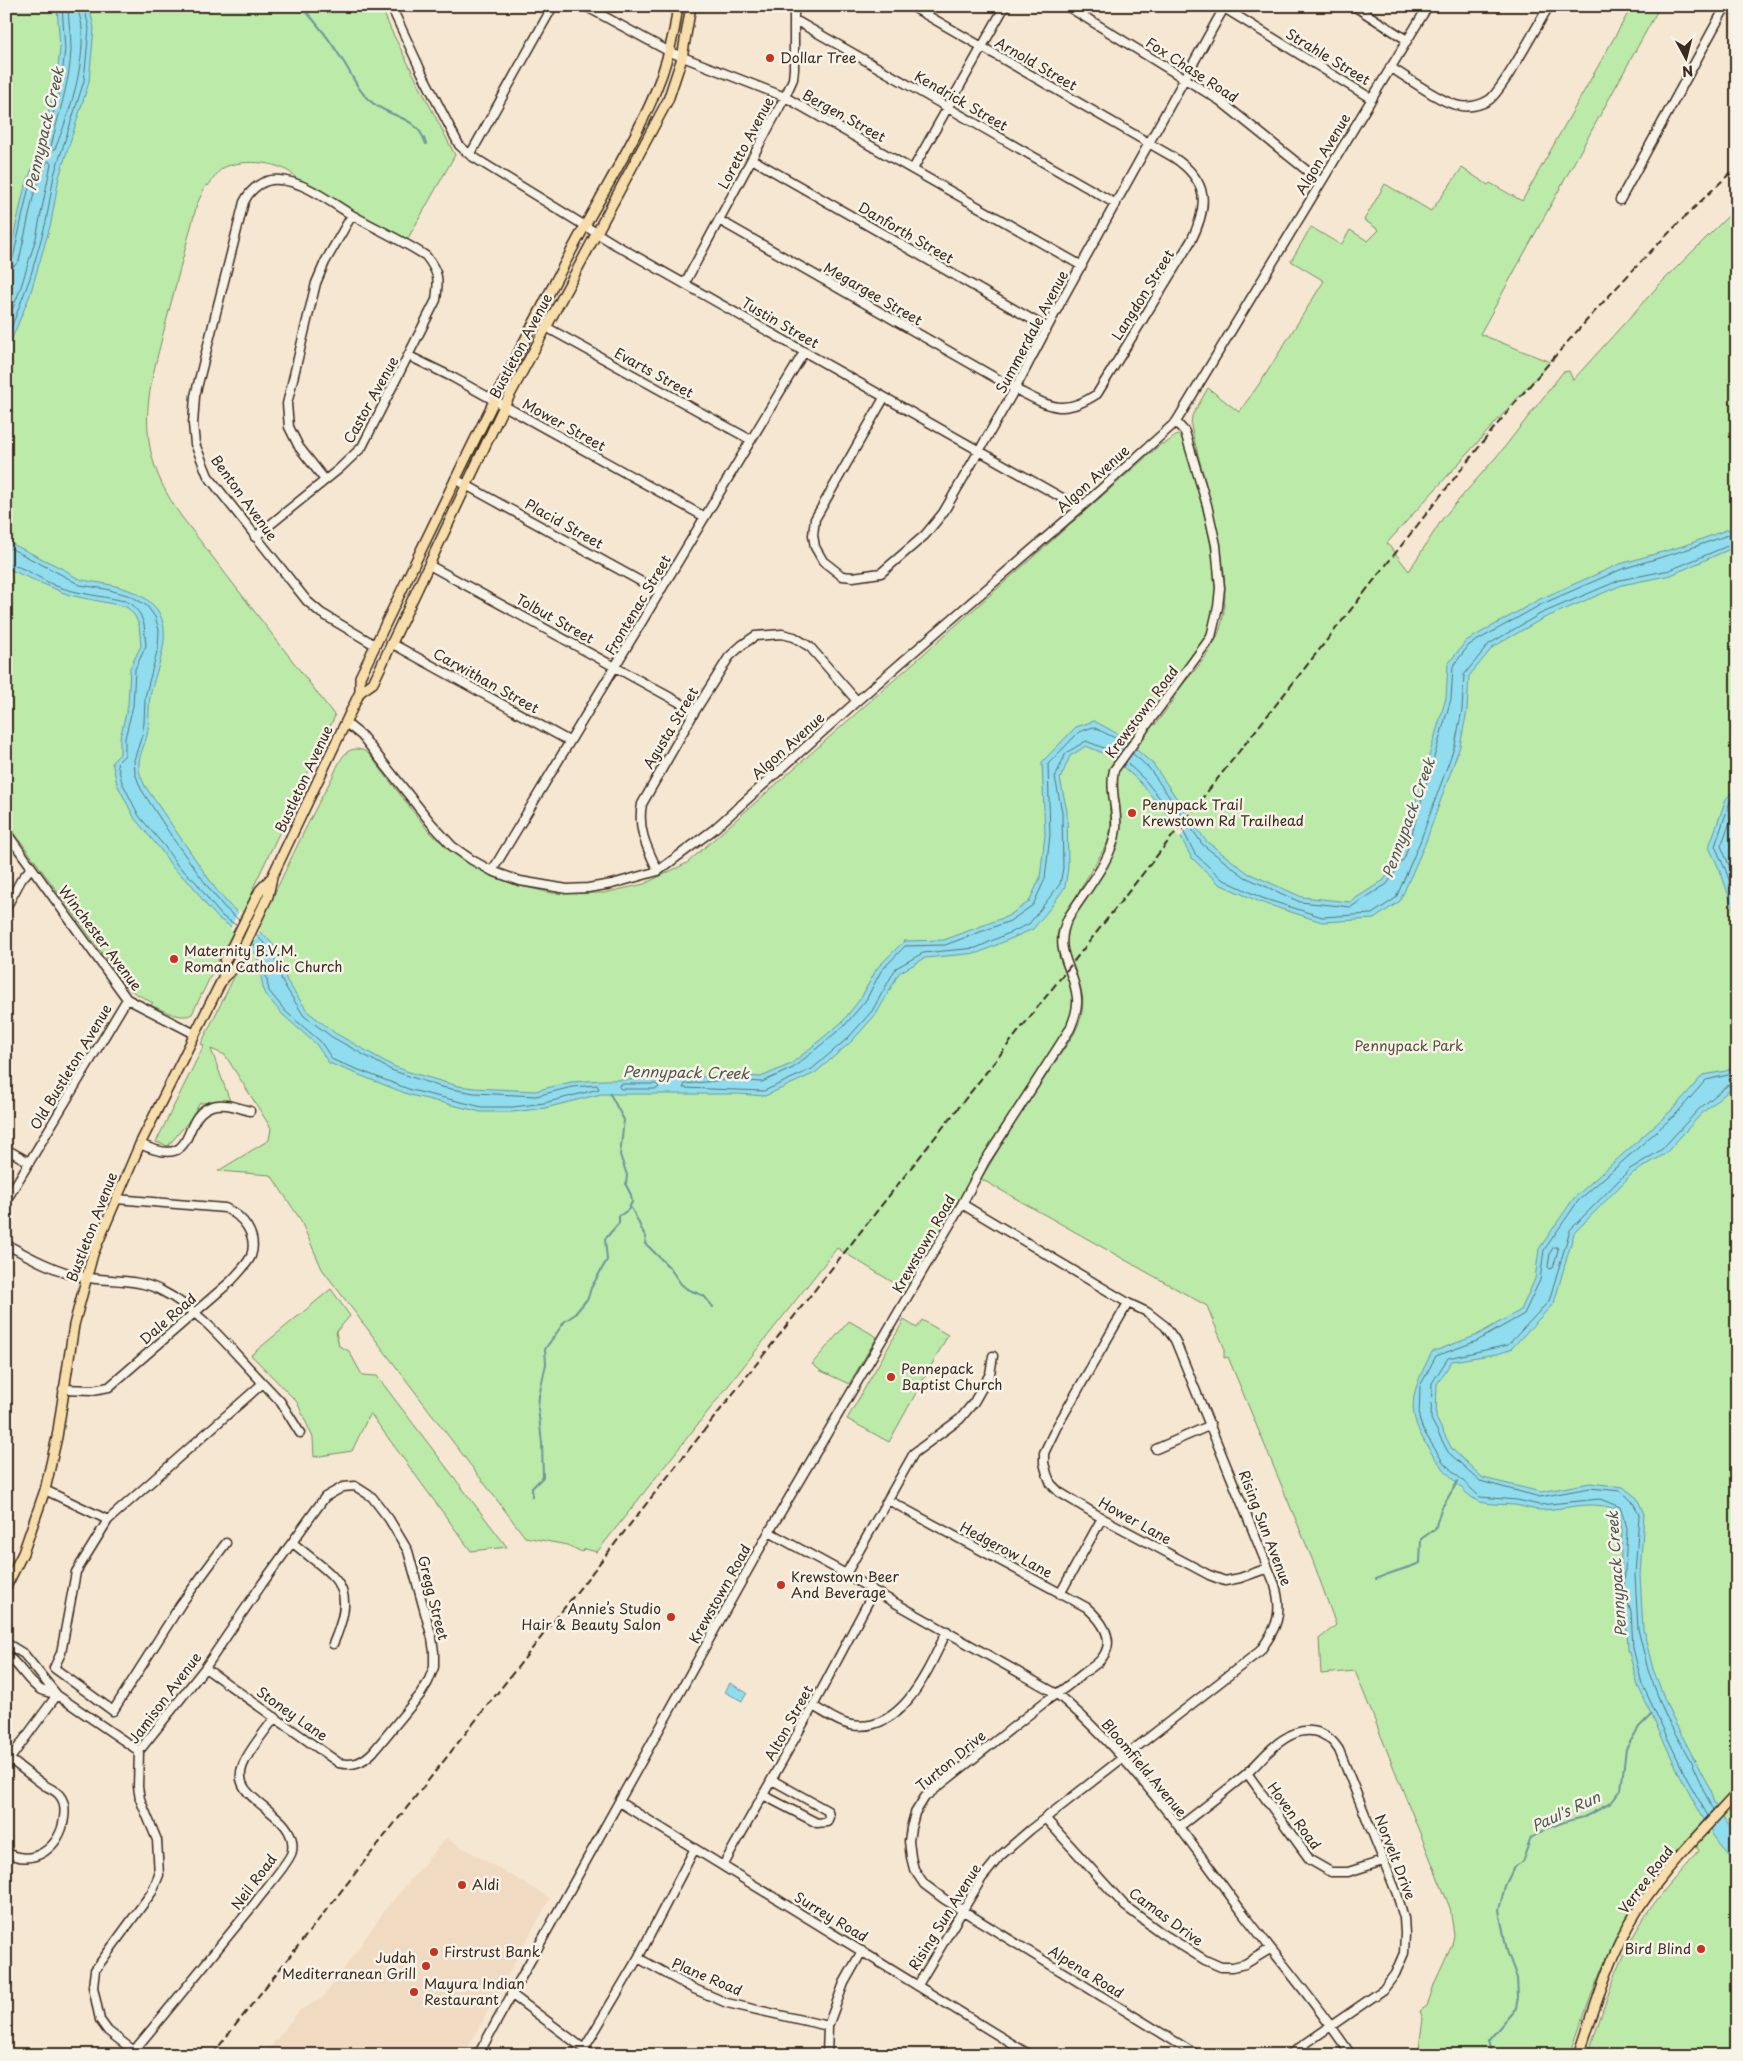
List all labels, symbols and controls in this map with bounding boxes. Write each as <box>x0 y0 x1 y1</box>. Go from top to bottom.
street label: Strahle Street <box>1282 23 1375 90</box>
street label: Arnold Street <box>991 32 1081 96</box>
street label: Fox Chase Road <box>1142 32 1243 107</box>
north arrow <box>1660 32 1710 82</box>
place label: Dollar Tree <box>780 47 857 68</box>
marker: Dollar Tree <box>764 52 776 64</box>
text: N <box>1681 60 1694 82</box>
water label: Pennypack Creek <box>18 64 69 193</box>
street label: Kendrick Street <box>911 65 1012 136</box>
street label: Bergen Street <box>799 84 890 147</box>
street label: Loretto Avenue <box>712 93 779 193</box>
street label: Algon Avenue <box>1290 109 1355 198</box>
street label: Danforth Street <box>855 197 958 269</box>
street label: Langdon Street <box>1106 245 1179 344</box>
street label: Megargee Street <box>820 257 927 331</box>
street label: Summerdale Avenue <box>990 266 1073 397</box>
street label: Bustleton Avenue <box>484 289 557 402</box>
street label: Tustin Street <box>738 292 823 353</box>
street label: Evarts Street <box>611 342 698 403</box>
street label: Castor Avenue <box>338 352 403 447</box>
street label: Mower Street <box>519 393 610 456</box>
street label: Algon Avenue <box>1052 440 1134 517</box>
street label: Benton Avenue <box>206 451 283 545</box>
street label: Placid Street <box>521 493 608 554</box>
street label: Frontenac Street <box>599 550 676 659</box>
street label: Tolbut Street <box>512 588 598 649</box>
street label: Carwithan Street <box>430 643 543 718</box>
street label: Krewstown Road <box>1100 661 1183 762</box>
street label: Agusta Street <box>638 683 703 773</box>
street label: Algon Avenue <box>747 707 829 784</box>
street label: Bustleton Avenue <box>269 721 338 836</box>
water label: Pennypack Creek <box>1375 753 1440 881</box>
place label: Penypack Trail Krewstown Rd Trailhead <box>1142 794 1304 831</box>
marker: Penypack Trail Krewstown Rd Trailhead <box>1126 807 1138 819</box>
street label: Winchester Avenue <box>54 881 147 995</box>
place label: Maternity B.V.M. Roman Catholic Church <box>184 940 342 977</box>
marker: Maternity B.V.M. Roman Catholic Church <box>168 953 180 965</box>
street label: Old Bustleton Avenue <box>25 999 117 1134</box>
park label: Pennypack Park <box>1354 1035 1464 1056</box>
water label: Pennypack Creek <box>623 1059 750 1084</box>
street label: Bustleton Avenue <box>61 1169 122 1285</box>
street label: Krewstown Road <box>887 1191 960 1297</box>
street label: Dale Road <box>135 1288 201 1349</box>
place label: Pennepack Baptist Church <box>901 1358 1002 1395</box>
marker: Pennepack Baptist Church <box>885 1371 897 1383</box>
street label: Rising Sun Avenue <box>1234 1467 1297 1589</box>
street label: Hower Lane <box>1095 1492 1176 1549</box>
water label: Pennypack Creek <box>1600 1509 1631 1638</box>
street label: Hedgerow Lane <box>956 1516 1056 1583</box>
street label: Krewstown Road <box>684 1540 756 1647</box>
street label: Gregg Street <box>413 1553 454 1643</box>
place label: Krewstown Beer And Beverage <box>791 1566 900 1603</box>
marker: Krewstown Beer And Beverage <box>775 1579 787 1591</box>
place label: Annie’s Studio Hair & Beauty Salon <box>522 1598 661 1635</box>
marker: Annie’s Studio Hair & Beauty Salon <box>665 1611 677 1623</box>
street label: Jamison Avenue <box>123 1647 206 1748</box>
street label: Stoney Lane <box>252 1681 332 1746</box>
street label: Alton Street <box>759 1681 818 1764</box>
street label: Bloomfield Avenue <box>1097 1714 1192 1822</box>
street label: Turton Drive <box>911 1725 990 1796</box>
street label: Hoven Road <box>1263 1778 1326 1854</box>
water label: Paul's Run <box>1527 1784 1604 1837</box>
street label: Norvelt Drive <box>1370 1811 1421 1903</box>
street label: Verree Road <box>1613 1841 1678 1918</box>
street label: Neil Road <box>226 1849 282 1914</box>
street label: Rising Sun Avenue <box>903 1859 986 1974</box>
place label: Aldi <box>472 1874 499 1895</box>
marker: Aldi <box>456 1879 468 1891</box>
street label: Camas Drive <box>1125 1882 1208 1951</box>
street label: Surrey Road <box>790 1886 872 1947</box>
place label: Bird Blind <box>1624 1938 1691 1959</box>
street label: Alpena Road <box>1045 1940 1128 2003</box>
place label: Firstrust Bank <box>444 1941 541 1962</box>
marker: Bird Blind <box>1695 1943 1707 1955</box>
marker: Firstrust Bank <box>428 1946 440 1958</box>
place label: Judah Mediterranean Grill <box>282 1947 416 1984</box>
street label: Plane Road <box>669 1952 746 2001</box>
marker: Judah Mediterranean Grill <box>420 1960 432 1972</box>
place label: Mayura Indian Restaurant <box>424 1973 525 2010</box>
marker: Mayura Indian Restaurant <box>408 1986 420 1998</box>

